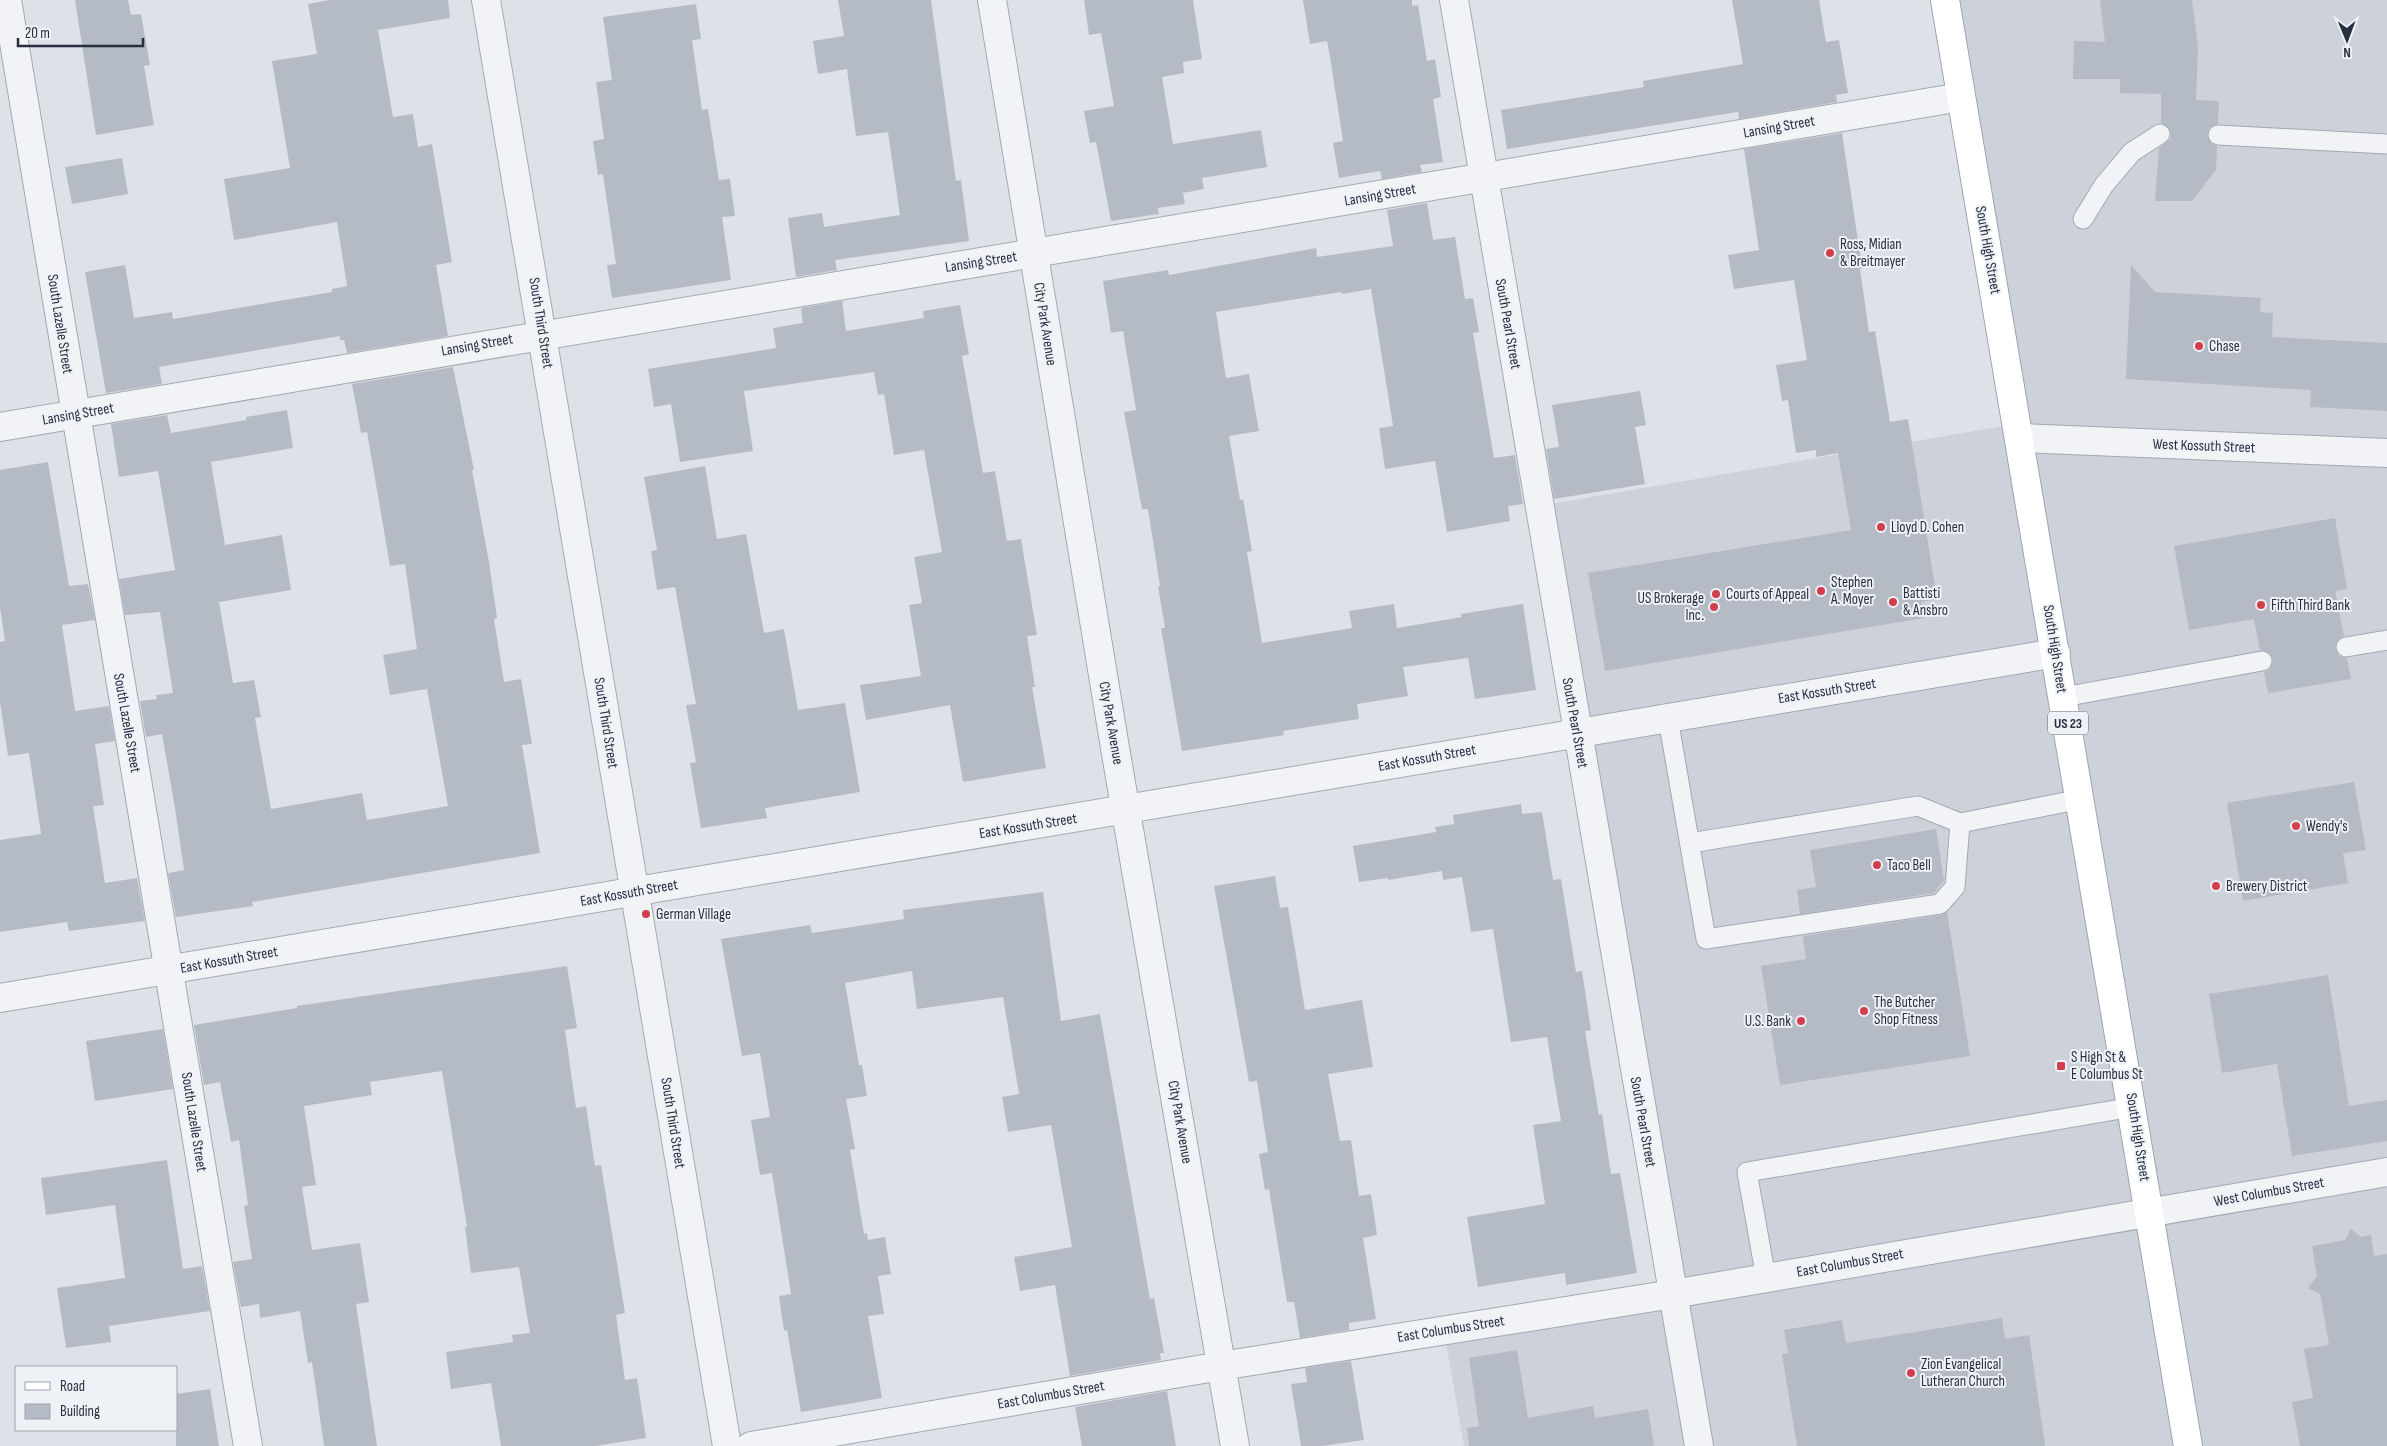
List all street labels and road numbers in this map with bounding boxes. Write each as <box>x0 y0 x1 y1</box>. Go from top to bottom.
street label: Lansing Street <box>1742 111 1817 143</box>
street label: Lansing Street <box>1343 179 1418 211</box>
street label: South High Street <box>1971 204 2005 296</box>
street label: Lansing Street <box>944 247 1019 277</box>
street label: South Lazelle Street <box>43 273 77 376</box>
street label: South Third Street <box>524 276 558 370</box>
street label: South Pearl Street <box>1491 277 1525 371</box>
street label: City Park Avenue <box>1029 281 1061 367</box>
street label: Lansing Street <box>440 329 515 361</box>
street label: Lansing Street <box>41 398 116 430</box>
street label: West Kossuth Street <box>2152 435 2256 457</box>
street label: South High Street <box>2039 603 2071 695</box>
street label: South Lazelle Street <box>109 672 145 775</box>
street label: East Kossuth Street <box>1777 674 1878 708</box>
street label: South Third Street <box>589 676 623 770</box>
street label: South Pearl Street <box>1558 676 1592 770</box>
street label: City Park Avenue <box>1094 680 1128 766</box>
road number: US 23 <box>2048 711 2088 734</box>
street label: East Kossuth Street <box>1377 740 1478 776</box>
street label: East Kossuth Street <box>978 809 1079 843</box>
street label: East Kossuth Street <box>579 875 680 911</box>
street label: East Kossuth Street <box>179 942 280 978</box>
street label: South Lazelle Street <box>177 1071 211 1174</box>
street label: South Pearl Street <box>1626 1075 1660 1169</box>
street label: South Third Street <box>656 1076 690 1170</box>
street label: City Park Avenue <box>1163 1079 1197 1165</box>
street label: South High Street <box>2122 1091 2154 1183</box>
street label: West Columbus Street <box>2212 1173 2326 1211</box>
street label: East Columbus Street <box>1795 1244 1905 1282</box>
street label: East Columbus Street <box>1396 1311 1506 1347</box>
street label: East Columbus Street <box>996 1376 1106 1414</box>

